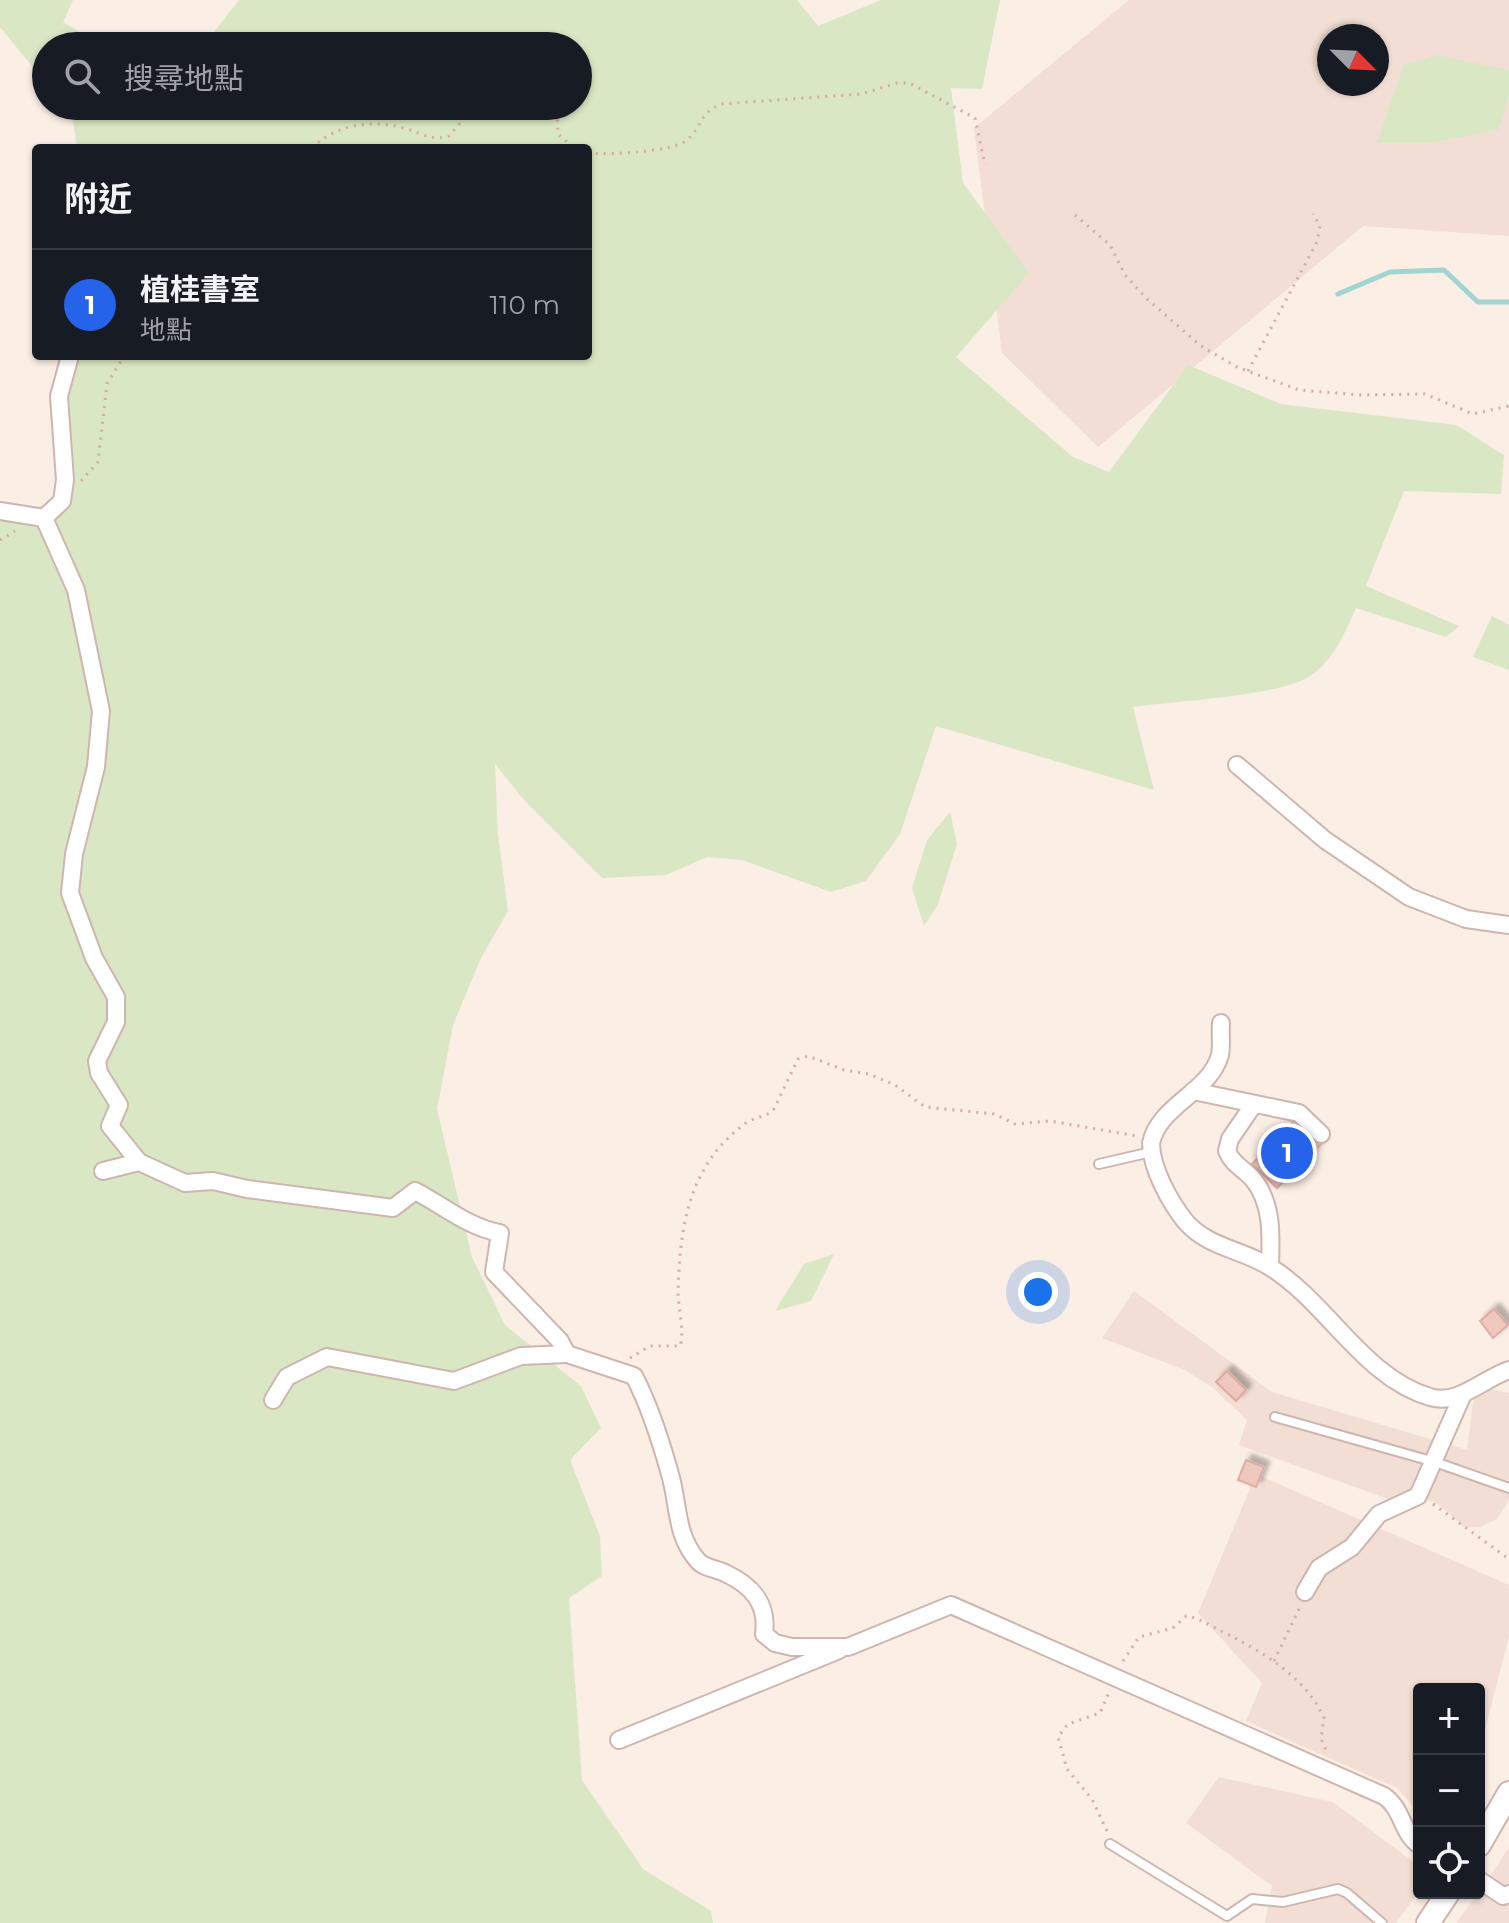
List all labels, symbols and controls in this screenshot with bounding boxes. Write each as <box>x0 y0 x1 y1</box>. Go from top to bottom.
north arrow <box>1317 24 1389 96</box>
search box <box>32 32 592 120</box>
icon: search <box>60 54 104 98</box>
text: 搜尋地點 <box>124 60 244 97</box>
text: 附近 <box>64 178 132 220</box>
text: 植桂書室 <box>140 271 260 308</box>
text: 1 <box>85 289 95 321</box>
text: 110 m <box>490 289 560 321</box>
text: 地點 <box>140 314 192 346</box>
pin: 1 <box>1261 1123 1313 1183</box>
your location <box>1018 1272 1058 1312</box>
map controls <box>1413 1683 1485 1899</box>
button: + <box>1413 1683 1485 1755</box>
button: − <box>1413 1755 1485 1827</box>
button: locate <box>1413 1827 1485 1899</box>

